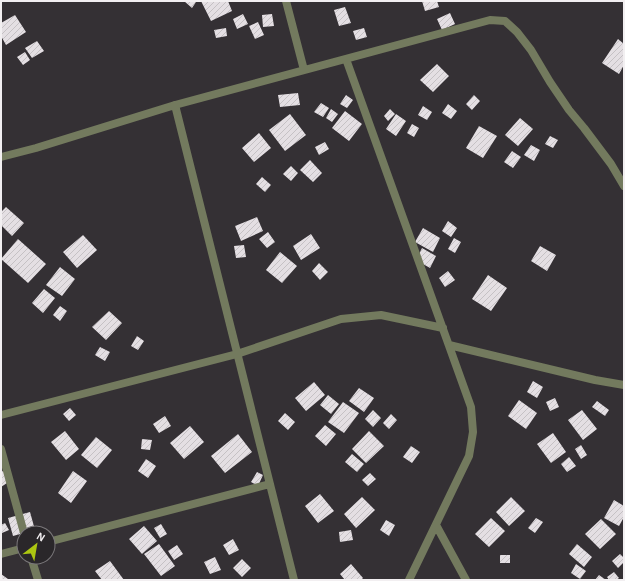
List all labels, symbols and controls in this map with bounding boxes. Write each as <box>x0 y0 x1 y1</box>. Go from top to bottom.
north arrow <box>16 525 56 565</box>
text: N <box>35 530 47 544</box>

